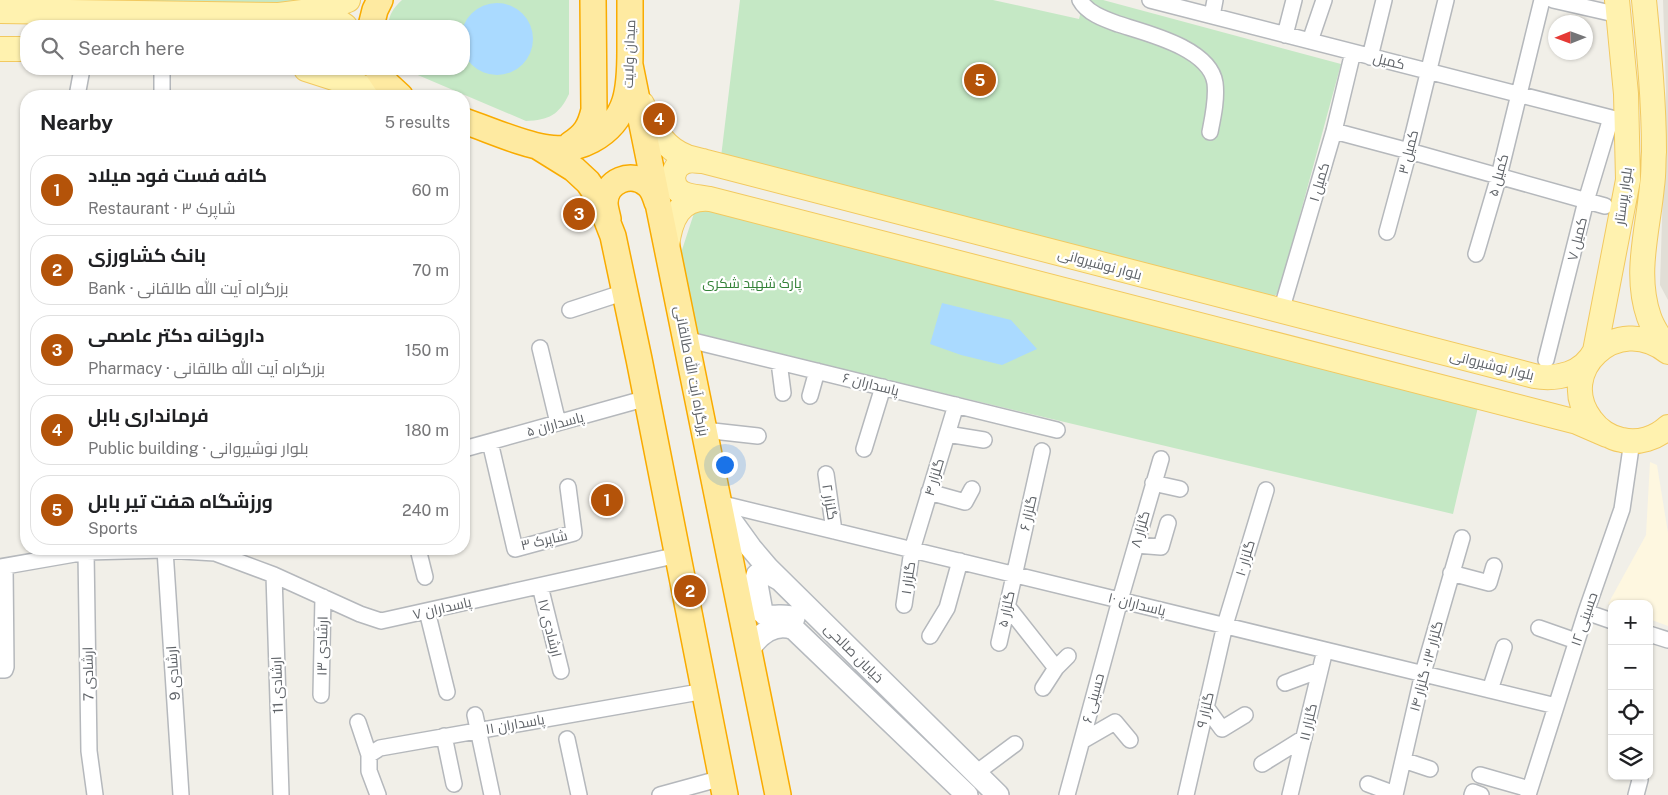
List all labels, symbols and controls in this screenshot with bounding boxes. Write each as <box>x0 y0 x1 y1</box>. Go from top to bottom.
north arrow <box>1548 15 1593 60</box>
street label: میدان ولایت <box>620 19 638 89</box>
search box <box>20 20 470 75</box>
icon: search <box>38 34 66 62</box>
text: Search here <box>78 37 185 59</box>
street label: کمیل <box>1371 49 1407 73</box>
pin: 5 <box>964 61 996 99</box>
pin: 4 <box>643 100 675 138</box>
text: Nearby <box>40 110 113 135</box>
text: 5 results <box>385 113 450 132</box>
street label: کمیل ۳ <box>1395 128 1421 176</box>
street label: کمیل ۵ <box>1485 152 1511 198</box>
street label: کمیل ۱ <box>1306 161 1332 203</box>
text: کافه فست فود میلاد <box>88 164 267 186</box>
street label: بلوار پرستار <box>1611 166 1637 227</box>
text: 1 <box>54 181 60 200</box>
text: 60 m <box>412 181 449 200</box>
pin: 3 <box>563 195 595 233</box>
text: Restaurant · شاپرک ۳ <box>88 199 235 218</box>
street label: کمیل ۷ <box>1564 216 1590 262</box>
text: بانک کشاورزی <box>88 244 206 266</box>
street label: بلوار نوشیروانی <box>1056 245 1144 283</box>
text: 2 <box>52 261 62 280</box>
text: 70 m <box>412 261 449 280</box>
park label: پارک شهید شکری <box>702 275 802 293</box>
text: Bank · بزرگراه آیت الله طالقانی <box>88 279 289 298</box>
street label: بزرگراه آیت الله طالقانی <box>672 304 713 438</box>
text: داروخانه دکتر عاصمی <box>88 324 264 346</box>
text: 3 <box>52 341 62 360</box>
text: 150 m <box>405 341 449 360</box>
street label: بلوار نوشیروانی <box>1448 347 1536 383</box>
text: Pharmacy · بزرگراه آیت الله طالقانی <box>88 359 325 378</box>
street label: پاسداران ۶ <box>841 369 901 401</box>
text: فرمانداری بابل <box>88 404 209 426</box>
street label: پاسداران ۵ <box>525 409 586 441</box>
text: 4 <box>52 421 62 440</box>
text: 180 m <box>405 421 449 440</box>
text: Public building · بلوار نوشیروانی <box>88 439 308 458</box>
your location <box>712 452 738 478</box>
street label: گلزار ۴ <box>921 456 947 498</box>
pin: 1 <box>591 481 623 519</box>
street label: گلزار ۲ <box>819 483 841 521</box>
text: ورزشگاه هفت تیر بابل <box>88 490 273 512</box>
street label: گلزار ۶ <box>1016 494 1040 532</box>
text: 5 <box>52 501 62 520</box>
text: 240 m <box>402 501 449 520</box>
street label: گلزار ۸ <box>1127 509 1153 549</box>
text: Sports <box>88 519 138 538</box>
street label: شاپرک ۳ <box>519 527 569 555</box>
street label: گلزار ۱۰ <box>1232 538 1258 578</box>
street label: گلزار ۱ <box>898 560 918 596</box>
pin: 2 <box>674 572 706 610</box>
street label: پاسداران ١٠ <box>1106 589 1168 621</box>
street label: گلزار ۵ <box>994 590 1018 628</box>
street label: حسینی ۱۲ <box>1567 590 1601 648</box>
street label: پاسداران ۷ <box>411 593 474 624</box>
street label: ارشادی ۱۷ <box>535 597 565 659</box>
map controls <box>1608 600 1653 780</box>
button: + <box>1608 600 1653 645</box>
street label: ارشادی ۱۳ <box>313 616 331 676</box>
street label: گلزار ۱۳ - گلزار ۱۴ <box>1406 619 1446 713</box>
street label: خیابان صالحی <box>821 620 887 686</box>
street label: ارشادی 9 <box>163 645 183 701</box>
button: − <box>1608 645 1653 690</box>
street label: ارشادی 7 <box>80 647 96 701</box>
street label: ارشادی 11 <box>268 656 286 714</box>
street label: حسینی ۶ <box>1079 672 1107 724</box>
button: locate <box>1608 690 1653 735</box>
street label: گلزار ٩ <box>1193 691 1217 729</box>
street label: گلزار ١١ <box>1296 702 1320 742</box>
street label: پاسداران ١١ <box>484 711 546 739</box>
button: layers <box>1608 735 1653 780</box>

